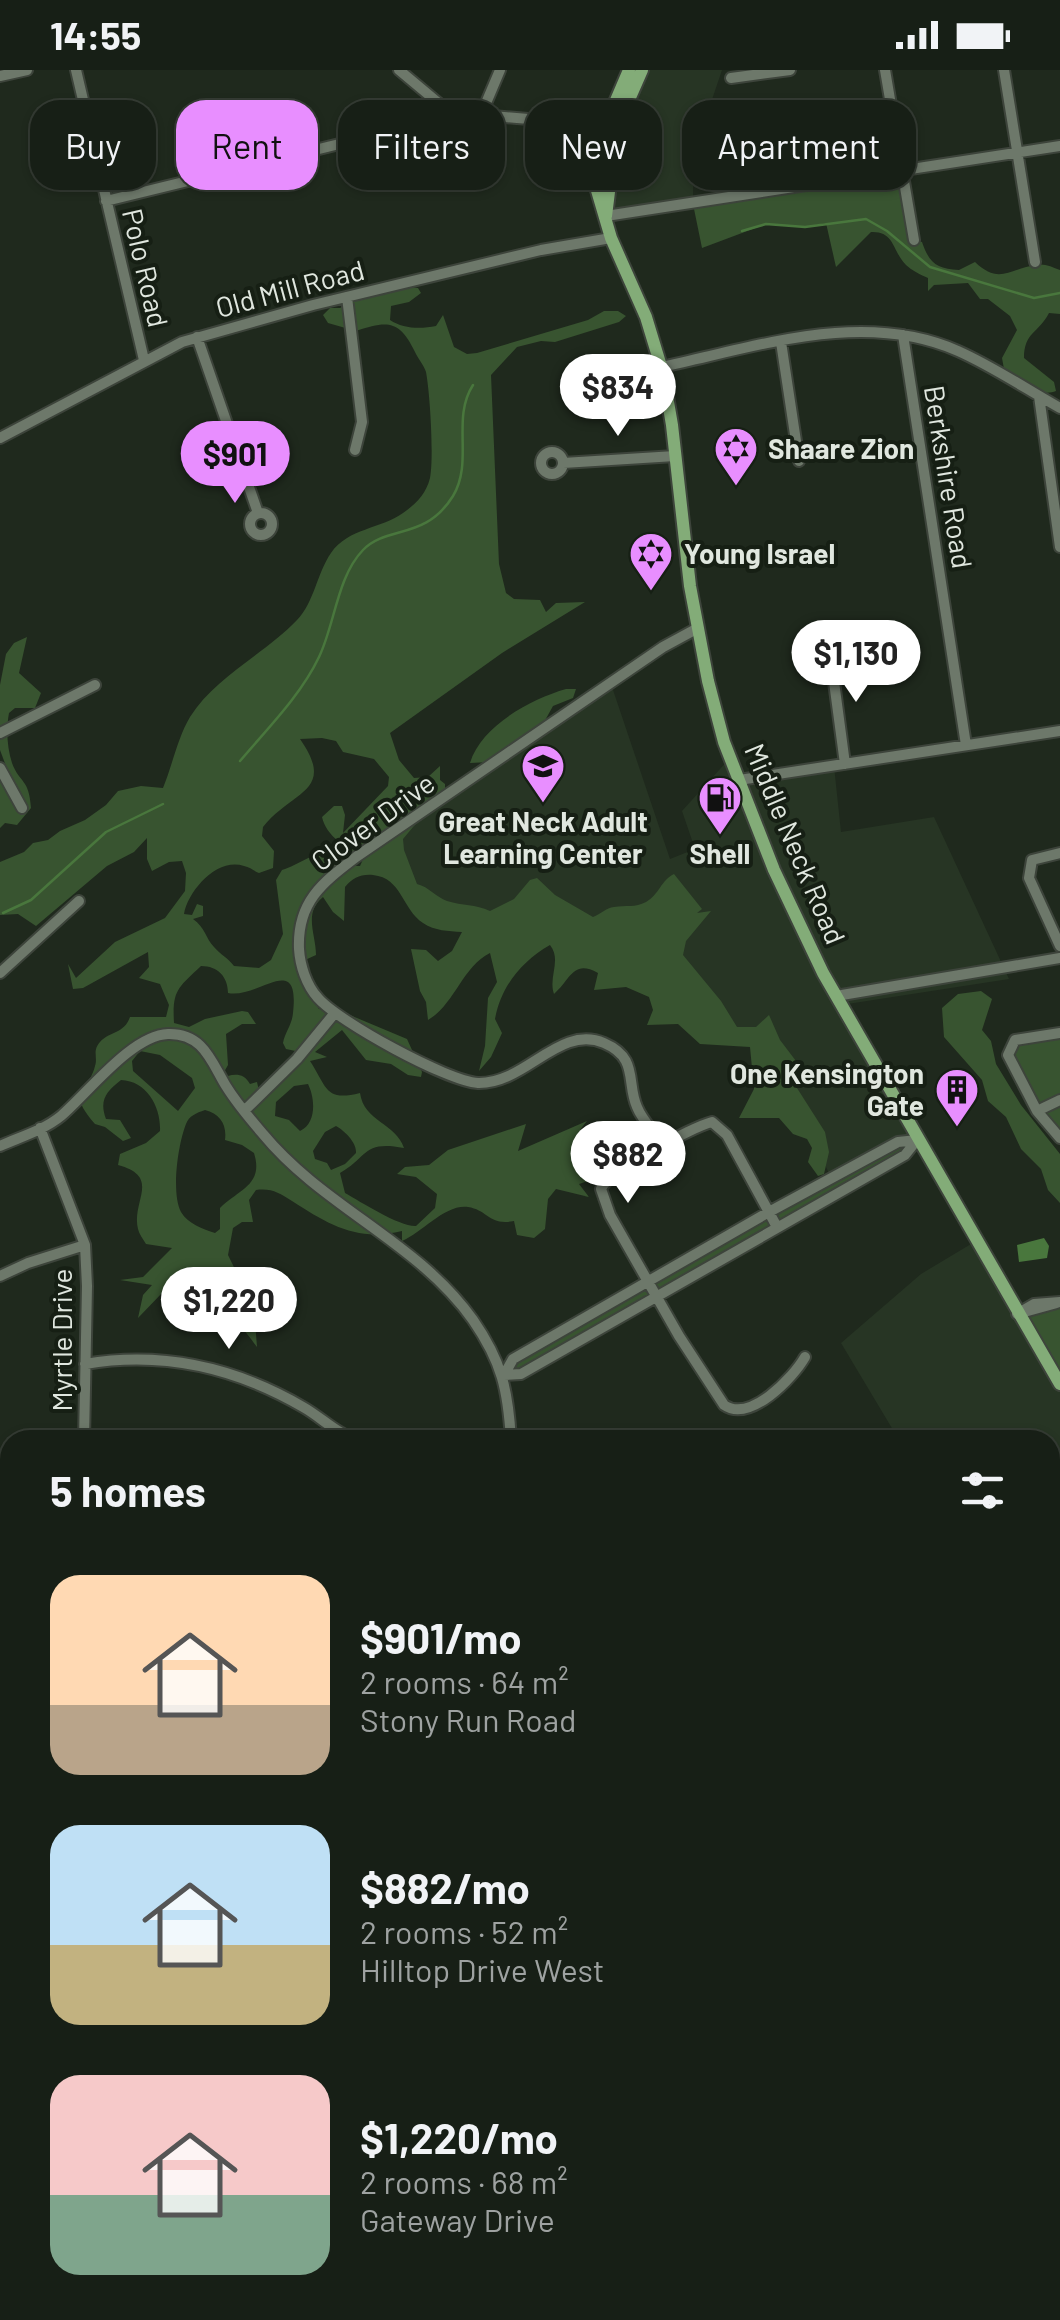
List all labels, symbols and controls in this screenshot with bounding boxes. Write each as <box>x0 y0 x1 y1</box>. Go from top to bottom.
text: 14:55 <box>50 12 141 58</box>
chip: Buy <box>30 100 156 190</box>
chip: Rent <box>176 100 318 190</box>
chip: Filters <box>338 100 505 190</box>
chip: New <box>525 100 662 190</box>
chip: Apartment <box>682 100 916 190</box>
street label: Polo Road <box>116 205 176 330</box>
street label: Old Mill Road <box>212 252 368 324</box>
pin: $834 <box>559 354 677 439</box>
text: $834 <box>582 367 654 405</box>
street label: Berkshire Road <box>918 383 980 571</box>
pin: $901 <box>176 421 294 506</box>
synagogue icon: Shaare Zion <box>713 426 759 487</box>
place label: Shaare Zion <box>768 431 914 465</box>
text: $901 <box>203 434 267 472</box>
synagogue icon: Young Israel <box>628 531 674 592</box>
place label: Young Israel <box>684 536 835 570</box>
pin: $1,130 <box>775 620 937 705</box>
text: $1,130 <box>814 633 898 671</box>
street label: Middle Neck Road <box>738 738 854 949</box>
school or university icon: Great Neck Adult Learning Center <box>520 743 566 804</box>
street label: Clover Drive <box>304 765 441 877</box>
fuel station icon: Shell <box>697 775 743 836</box>
place label: Great Neck Adult Learning Center <box>438 804 648 870</box>
place label: Shell <box>690 836 750 870</box>
place label: One Kensington Gate <box>730 1056 924 1122</box>
building icon: One Kensington Gate <box>934 1067 980 1128</box>
pin: $882 <box>569 1121 687 1206</box>
text: $882 <box>593 1134 663 1172</box>
pin: $1,220 <box>148 1267 310 1352</box>
street label: Myrtle Drive <box>44 1268 78 1412</box>
text: $1,220 <box>183 1280 275 1318</box>
icon: filters <box>955 1463 1010 1518</box>
text: 5 homes <box>50 1465 206 1515</box>
text: $901/mo <box>360 1612 522 1662</box>
icon: home <box>130 1615 250 1735</box>
text: 2 rooms · 64 m² <box>360 1662 569 1700</box>
text: Stony Run Road <box>360 1700 577 1738</box>
text: $882/mo <box>360 1862 530 1912</box>
icon: home <box>130 1865 250 1985</box>
text: 2 rooms · 52 m² <box>360 1912 568 1950</box>
text: Hilltop Drive West <box>360 1950 604 1988</box>
text: $1,220/mo <box>360 2112 558 2162</box>
icon: home <box>130 2115 250 2235</box>
text: 2 rooms · 68 m² <box>360 2162 568 2200</box>
text: Gateway Drive <box>360 2200 555 2238</box>

